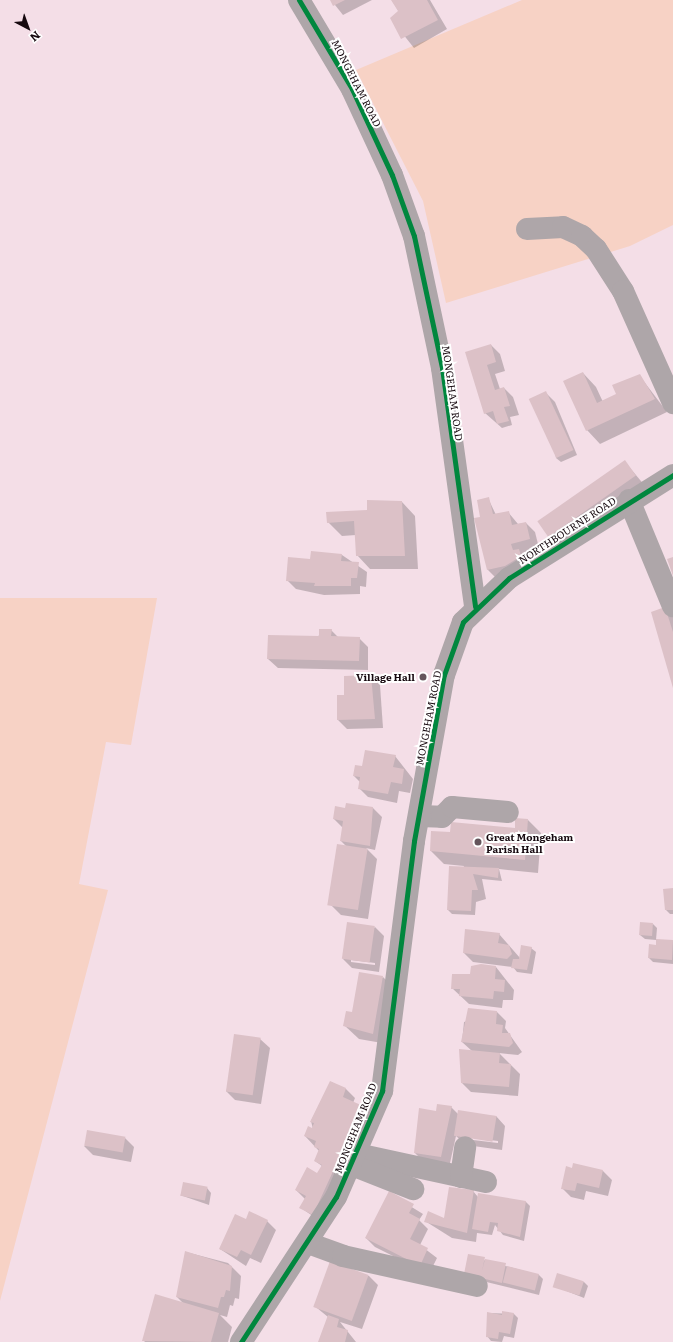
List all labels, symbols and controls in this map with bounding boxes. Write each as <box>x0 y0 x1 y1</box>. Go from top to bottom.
north arrow <box>8 8 48 48</box>
text: N <box>27 28 45 46</box>
street label: MONGEHAM ROAD <box>330 37 384 129</box>
street label: MONGEHAM ROAD <box>440 344 466 442</box>
street label: NORTHBOURNE ROAD <box>516 494 618 566</box>
street label: MONGEHAM ROAD <box>413 670 443 766</box>
place label: Village Hall <box>356 671 415 683</box>
marker: Village Hall <box>418 672 428 682</box>
place label: Great Mongeham Parish Hall <box>486 830 573 854</box>
marker: Great Mongeham Parish Hall <box>473 837 483 847</box>
street label: MONGEHAM ROAD <box>331 1081 379 1175</box>

